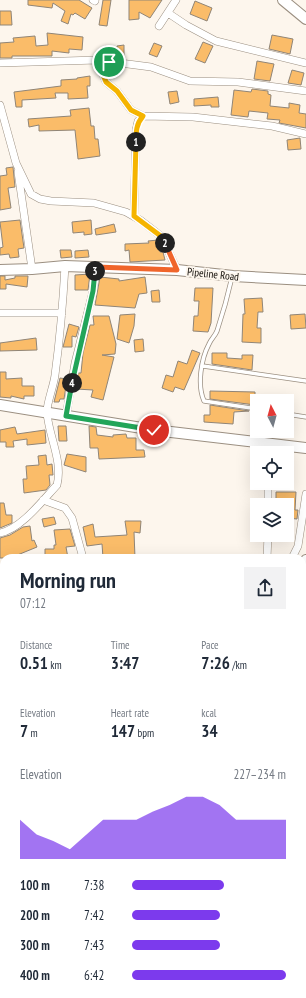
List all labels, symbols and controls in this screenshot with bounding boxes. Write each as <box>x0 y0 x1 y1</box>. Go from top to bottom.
pin <box>92 45 126 79</box>
icon: arrive <box>98 51 120 73</box>
pin: 1 <box>126 132 146 152</box>
text: 1 <box>133 135 139 149</box>
pin: 2 <box>155 233 175 253</box>
text: 2 <box>162 236 168 250</box>
pin: 3 <box>85 261 105 281</box>
text: 3 <box>92 264 98 278</box>
street label: Pipeline Road <box>186 264 240 284</box>
pin: 4 <box>62 373 82 393</box>
text: 4 <box>69 376 75 390</box>
north arrow <box>250 394 294 438</box>
map controls <box>250 394 294 542</box>
pin <box>137 413 171 447</box>
icon: check <box>143 419 165 441</box>
button: locate <box>250 446 294 490</box>
button: layers <box>250 498 294 542</box>
text: Morning run <box>20 566 116 594</box>
button: share <box>244 567 286 609</box>
text: 07:12 <box>20 595 46 612</box>
text: Distance <box>20 638 52 652</box>
text: Time <box>111 638 130 652</box>
text: Pace <box>201 638 219 652</box>
text: 0.51 <box>20 652 48 674</box>
text: 3:47 <box>111 652 139 674</box>
text: 7:26 <box>201 652 230 674</box>
text: km <box>48 658 62 672</box>
text: /km <box>230 658 247 672</box>
text: Elevation <box>20 706 55 720</box>
text: Heart rate <box>111 706 149 720</box>
text: kcal <box>201 706 216 720</box>
text: 7 <box>20 720 28 742</box>
text: 147 <box>111 720 135 742</box>
text: 34 <box>201 720 218 742</box>
text: m <box>28 726 38 740</box>
text: bpm <box>135 726 154 740</box>
text: Elevation <box>20 766 62 783</box>
text: 227–234 m <box>233 766 286 783</box>
text: 100 m <box>20 877 50 894</box>
text: 7:38 <box>84 877 104 894</box>
text: 200 m <box>20 907 50 924</box>
text: 7:42 <box>84 907 104 924</box>
text: 300 m <box>20 937 50 954</box>
text: 7:43 <box>84 937 104 954</box>
text: 400 m <box>20 967 50 984</box>
text: 6:42 <box>84 967 104 984</box>

